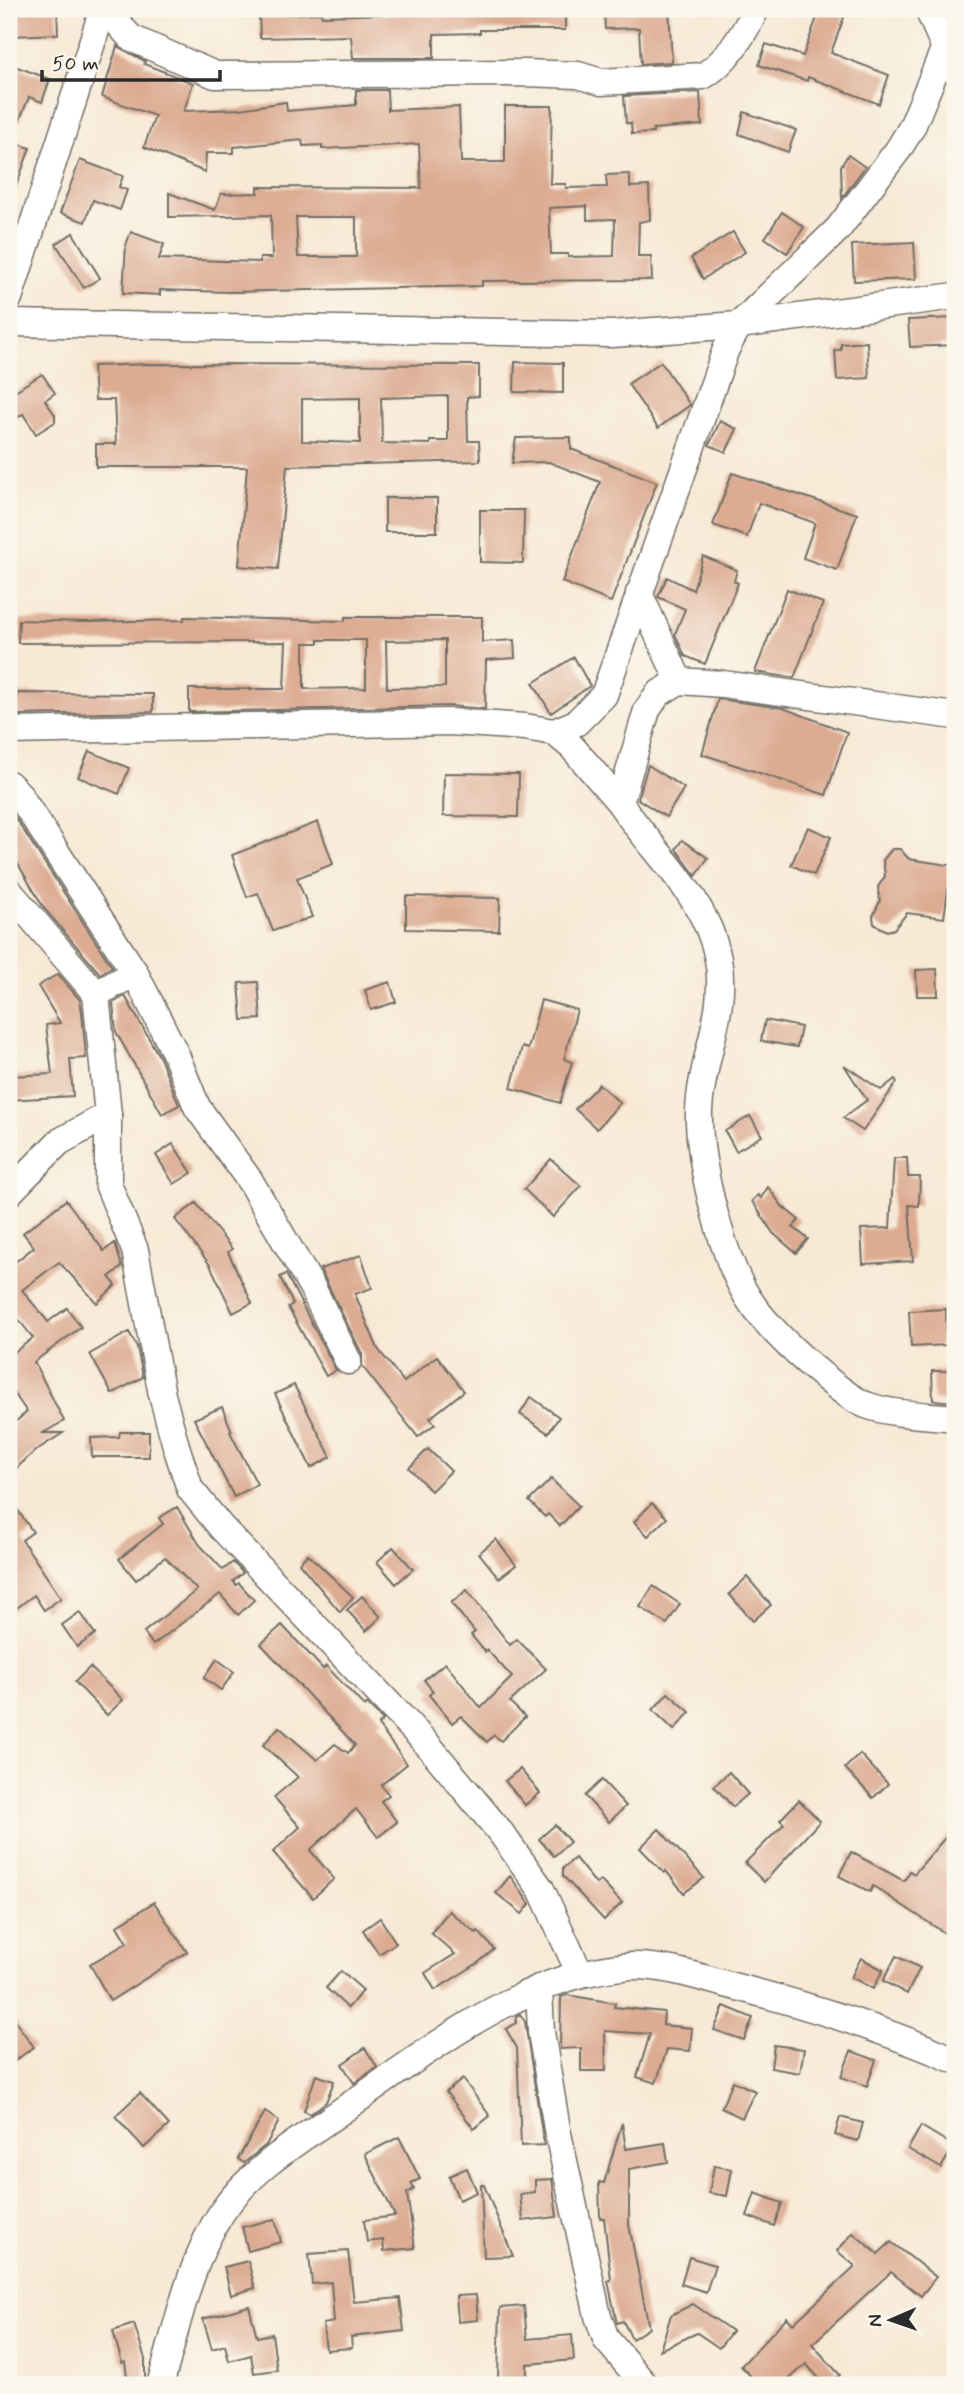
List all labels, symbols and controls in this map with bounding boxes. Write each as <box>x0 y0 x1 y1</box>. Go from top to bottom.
scale bar <box>42 38 220 82</box>
text: 50 m <box>52 50 99 78</box>
north arrow <box>856 2286 926 2356</box>
text: N <box>863 2314 888 2327</box>

